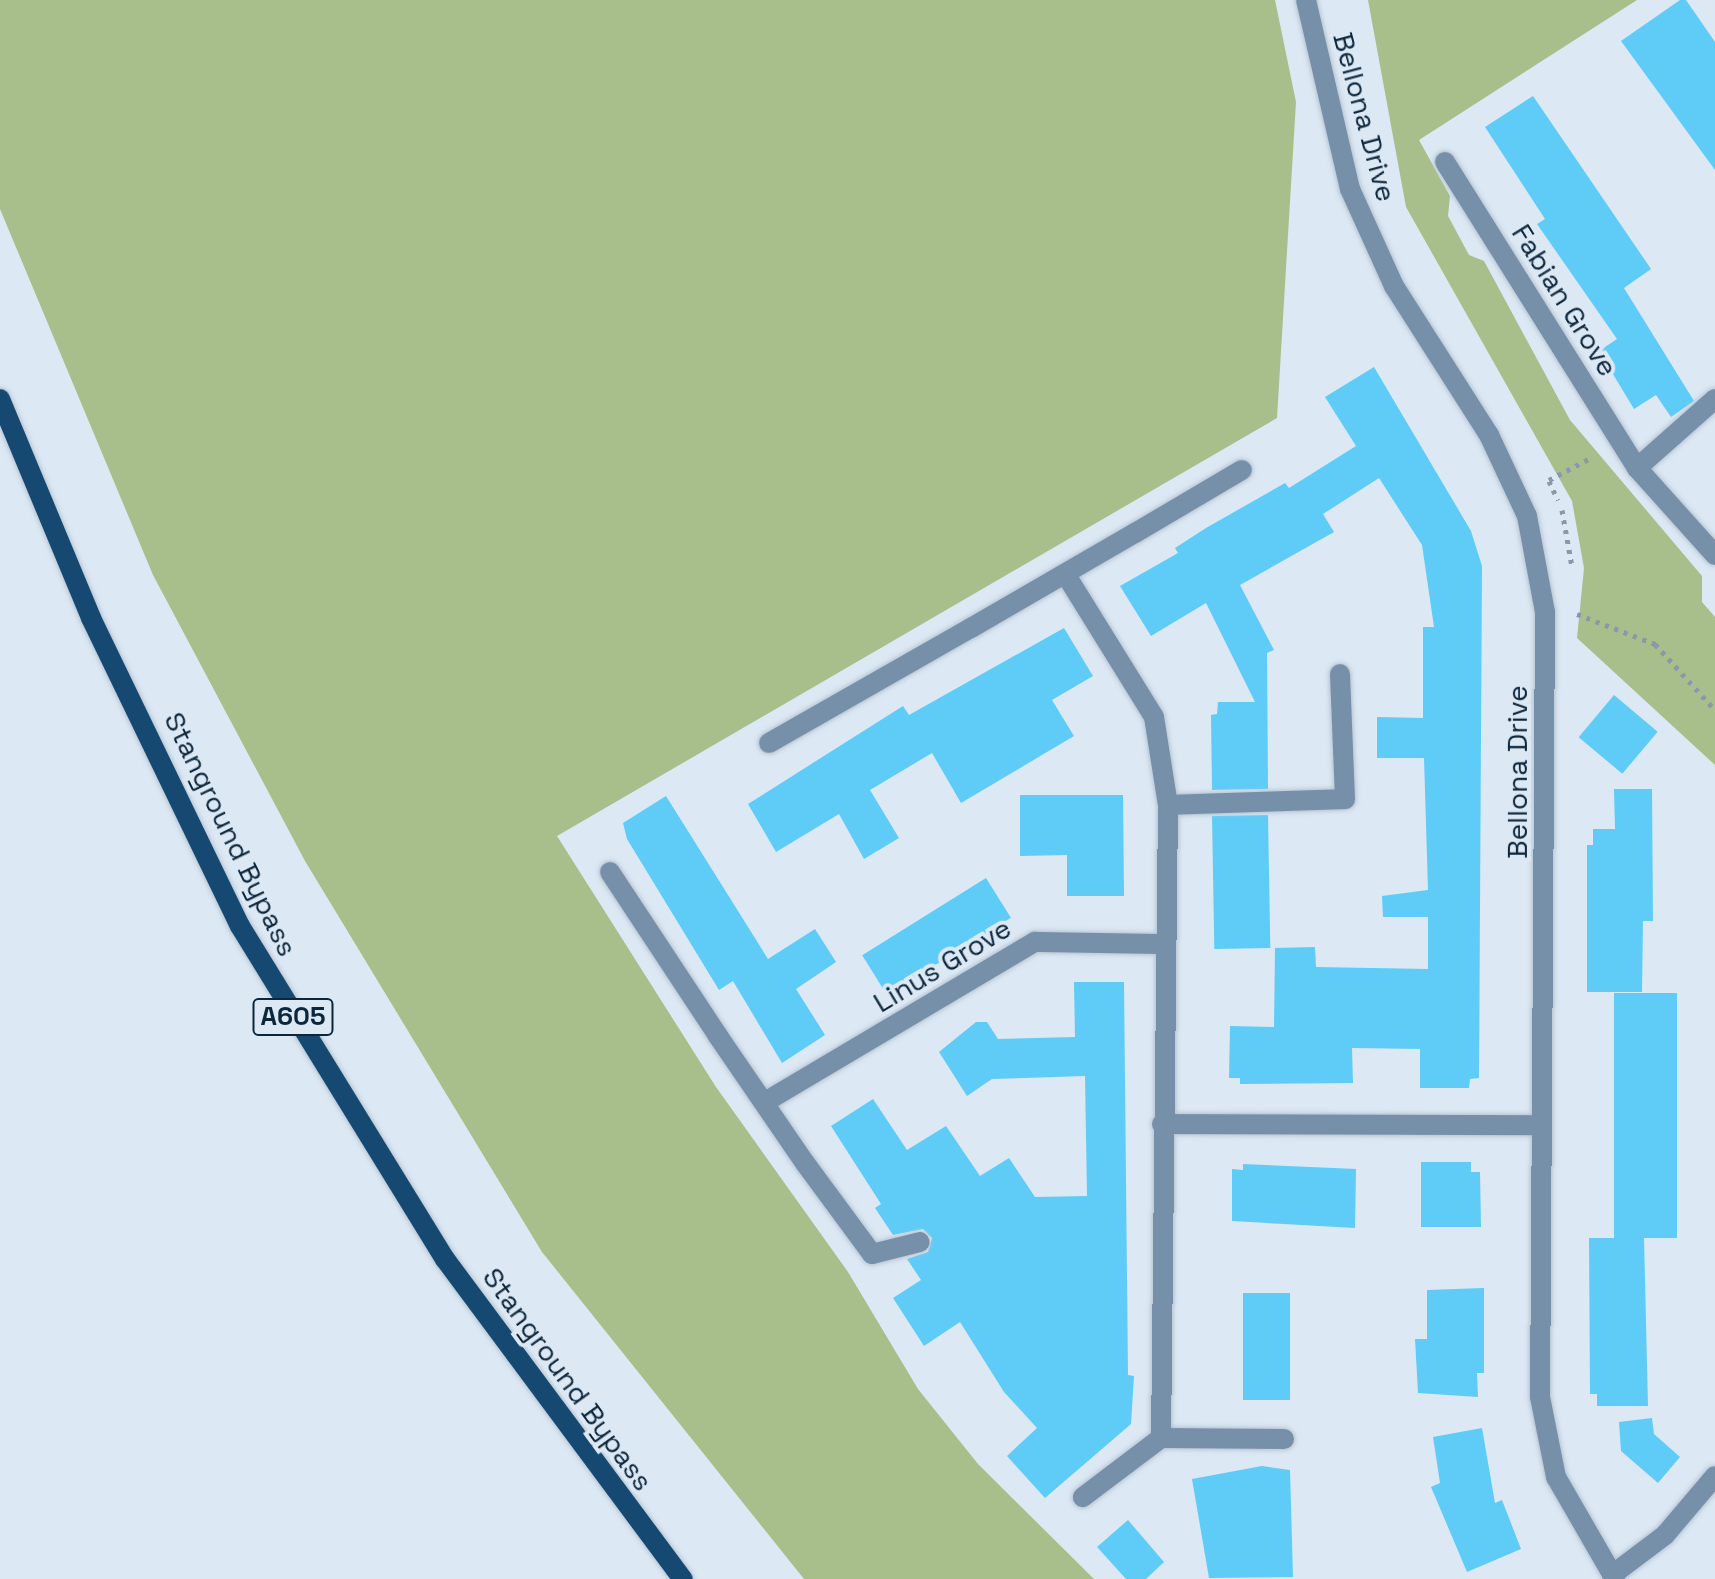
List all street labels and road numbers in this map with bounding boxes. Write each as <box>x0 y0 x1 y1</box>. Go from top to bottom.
street label: Bellona Drive <box>1326 29 1404 205</box>
street label: Fabian Grove <box>1505 218 1625 382</box>
street label: Bellona Drive <box>1500 685 1534 859</box>
street label: Stanground Bypass <box>157 707 305 961</box>
street label: Linus Grove <box>867 911 1017 1019</box>
road number: A605 <box>251 995 335 1039</box>
street label: Stanground Bypass <box>476 1261 660 1497</box>

